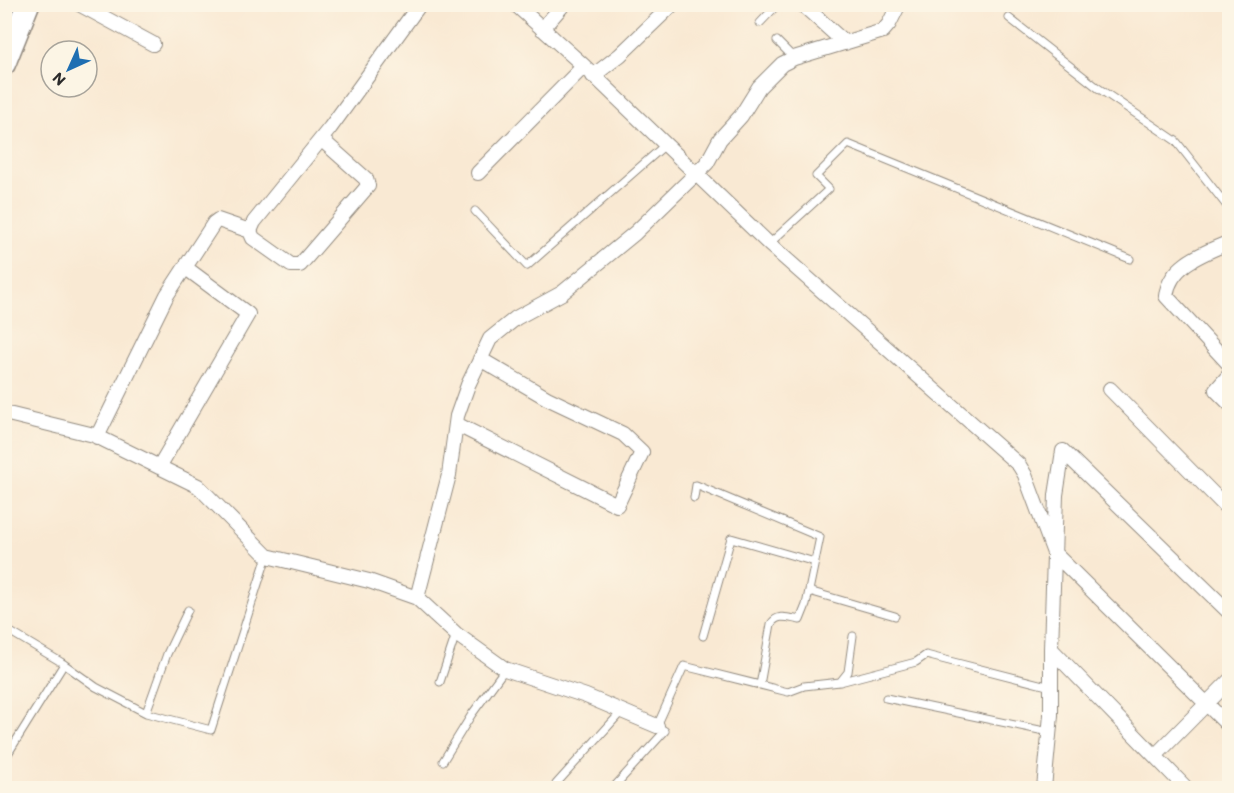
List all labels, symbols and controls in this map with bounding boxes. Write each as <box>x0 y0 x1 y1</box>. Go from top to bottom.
north arrow <box>39 39 99 99</box>
text: N <box>48 69 69 90</box>

